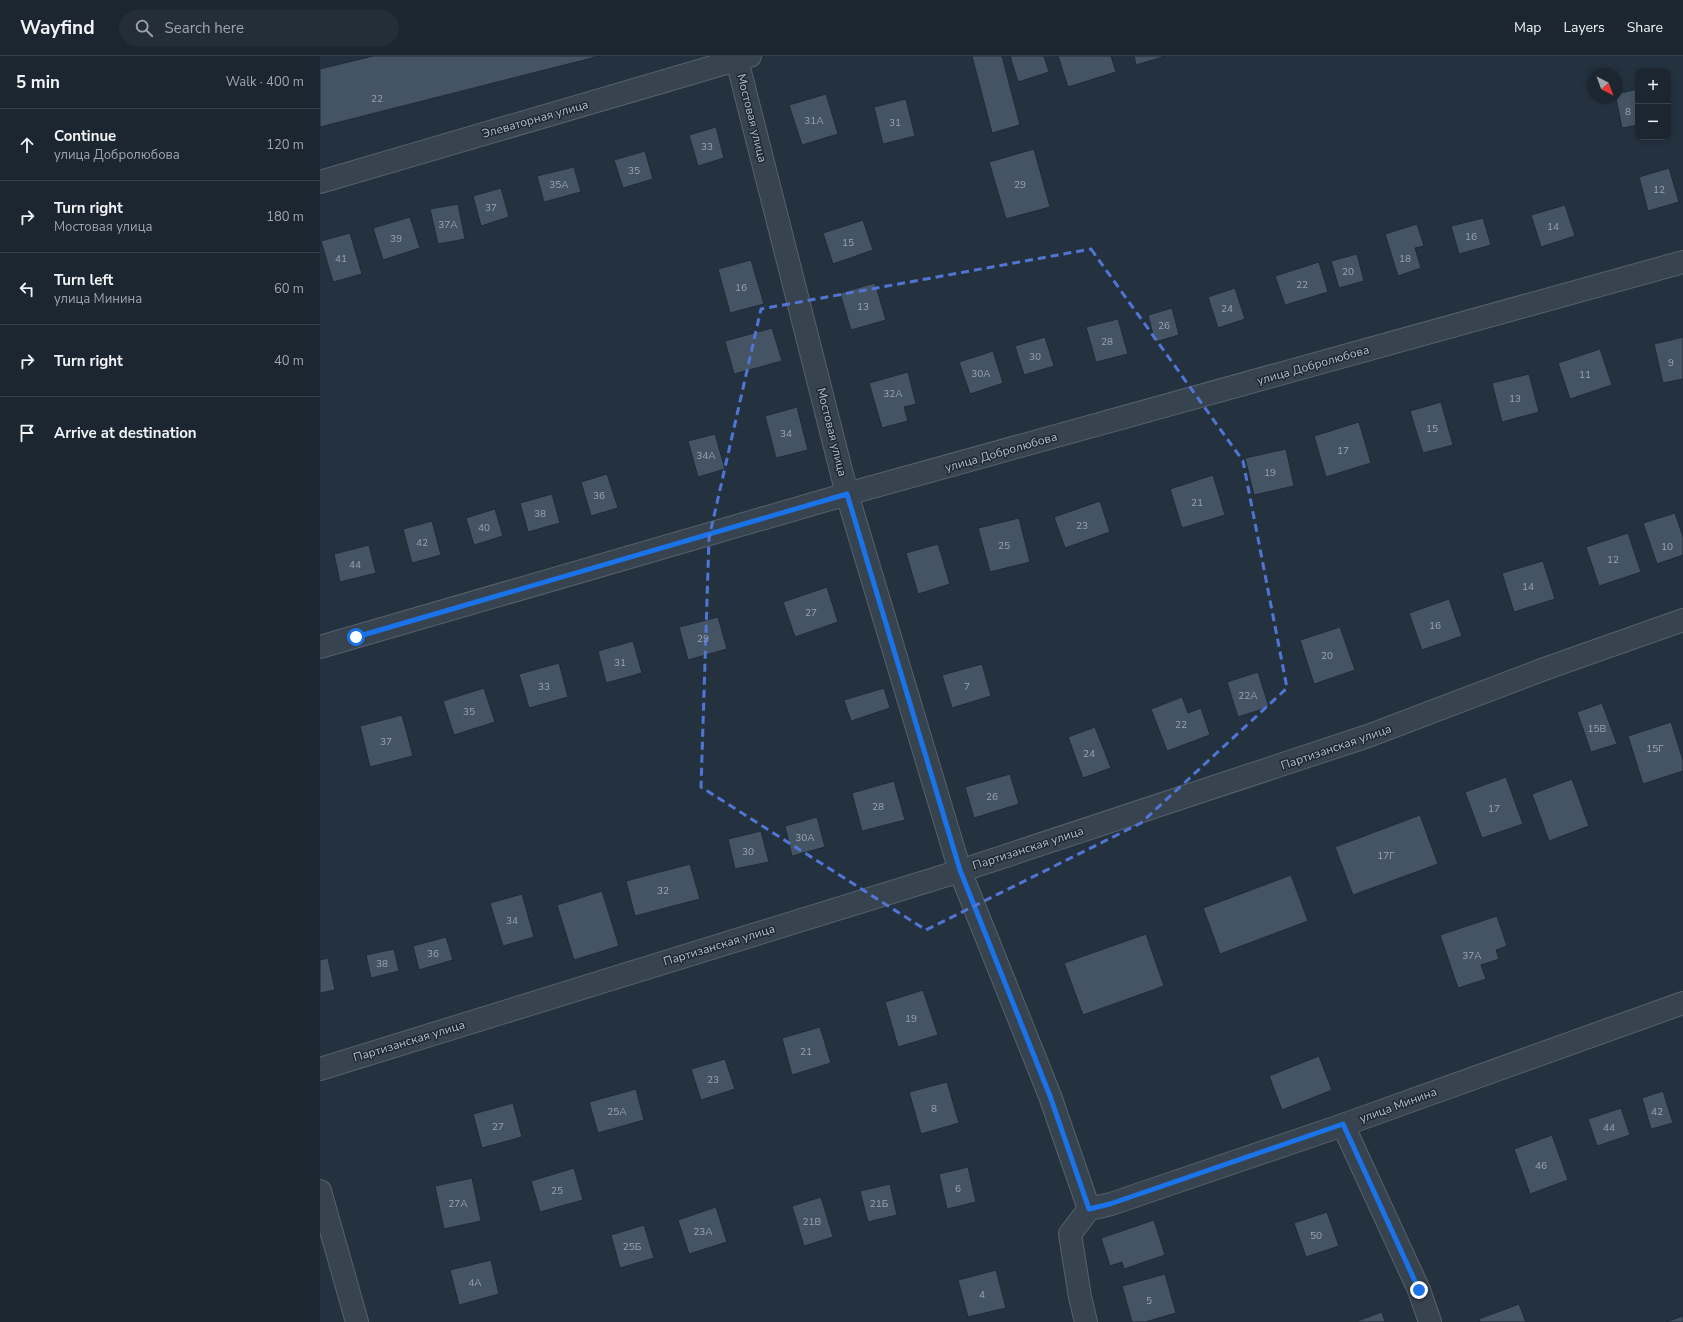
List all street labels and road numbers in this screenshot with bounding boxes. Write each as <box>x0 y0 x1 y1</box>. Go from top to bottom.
street label: Мостовая улица <box>733 72 771 164</box>
street label: Элеваторная улица <box>480 96 590 142</box>
street label: улица Добролюбова <box>1255 341 1371 389</box>
street label: Мостовая улица <box>813 386 851 478</box>
street label: улица Добролюбова <box>943 428 1059 476</box>
street label: Партизанская улица <box>1279 721 1393 773</box>
street label: Партизанская улица <box>970 822 1086 874</box>
street label: Партизанская улица <box>661 920 777 970</box>
street label: Партизанская улица <box>351 1016 467 1066</box>
street label: улица Минина <box>1357 1084 1439 1126</box>

